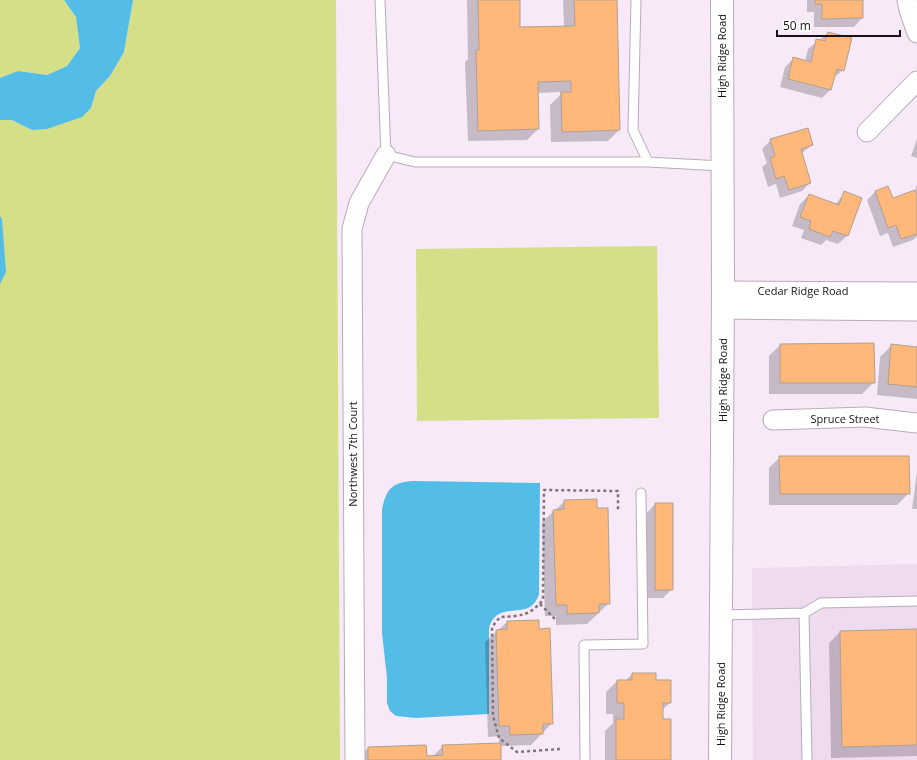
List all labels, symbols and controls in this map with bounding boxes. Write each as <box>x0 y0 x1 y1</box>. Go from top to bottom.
scale bar <box>777 12 900 38</box>
street label: High Ridge Road <box>714 14 729 98</box>
text: 50 m <box>783 17 811 34</box>
street label: Cedar Ridge Road <box>758 283 848 298</box>
street label: High Ridge Road <box>715 338 730 422</box>
street label: Northwest 7th Court <box>345 401 360 507</box>
street label: Spruce Street <box>810 411 880 426</box>
street label: High Ridge Road <box>713 662 728 746</box>

